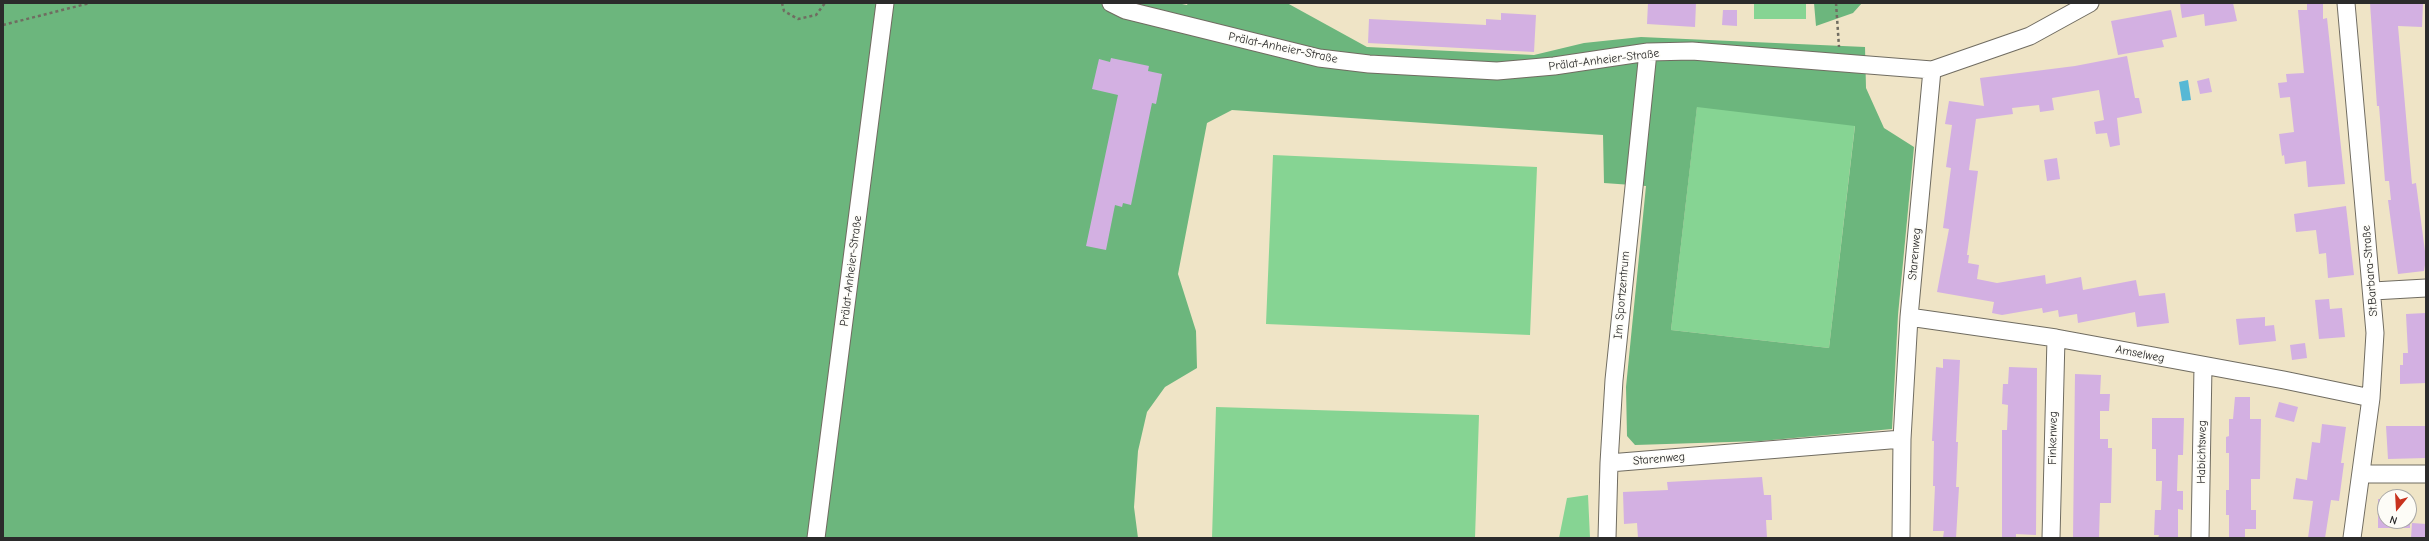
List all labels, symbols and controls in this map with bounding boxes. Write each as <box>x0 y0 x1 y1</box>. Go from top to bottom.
street label: Prälat-Anheier-Straße <box>1227 29 1339 67</box>
street label: Prälat-Anheier-Straße <box>1548 46 1660 74</box>
street label: Prälat-Anheier-Straße <box>837 215 865 327</box>
street label: St.Barbara-Straße <box>2359 225 2381 317</box>
street label: Starenweg <box>1906 227 1924 281</box>
street label: Im Sportzentrum <box>1611 251 1633 339</box>
street label: Amselweg <box>2114 342 2166 366</box>
street label: Finkenweg <box>2045 411 2061 465</box>
street label: Habichtsweg <box>2194 420 2210 484</box>
street label: Starenweg <box>1632 450 1686 468</box>
north arrow <box>2377 489 2417 529</box>
text: N <box>2388 513 2399 527</box>

